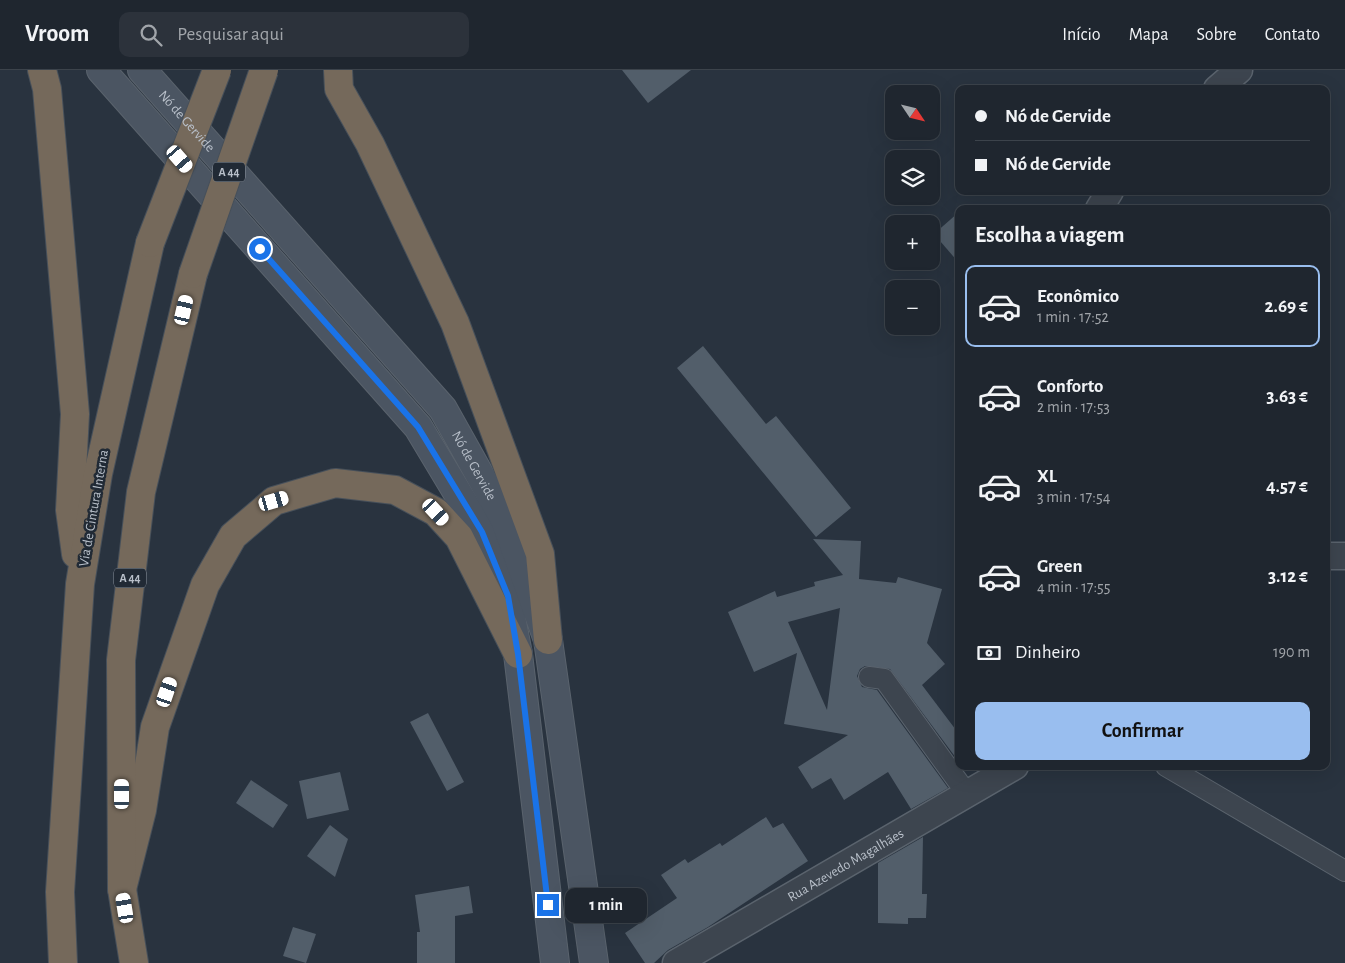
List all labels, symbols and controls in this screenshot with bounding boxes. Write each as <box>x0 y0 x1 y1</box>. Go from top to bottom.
search box <box>119 12 469 57</box>
icon: search <box>137 21 165 49</box>
text: Vroom <box>25 22 89 46</box>
text: Pesquisar aqui <box>177 25 284 44</box>
text: Início <box>1062 26 1101 44</box>
text: Mapa <box>1129 26 1169 44</box>
text: Sobre <box>1197 26 1237 44</box>
text: Contato <box>1265 26 1320 44</box>
north arrow <box>885 85 940 140</box>
map controls <box>885 85 940 335</box>
street label: Nó de Gervide <box>156 88 217 155</box>
text: Nó de Gervide <box>1005 107 1111 126</box>
car <box>164 143 195 175</box>
button: layers <box>885 150 940 205</box>
text: Nó de Gervide <box>1005 155 1111 174</box>
road number: A 44 <box>213 162 245 181</box>
button: + <box>885 215 940 270</box>
text: Escolha a viagem <box>975 224 1124 246</box>
route start <box>249 238 271 260</box>
button: − <box>885 280 940 335</box>
icon: car <box>977 284 1022 329</box>
text: Econômico <box>1037 287 1119 306</box>
car <box>173 294 194 326</box>
text: 2.69 € <box>1265 297 1308 316</box>
text: 1 min · 17:52 <box>1037 309 1109 325</box>
icon: car <box>977 374 1022 419</box>
text: Conforto <box>1037 377 1103 396</box>
text: 3.63 € <box>1266 387 1308 406</box>
text: 2 min · 17:53 <box>1037 399 1110 415</box>
street label: Nó de Gervide <box>449 429 499 503</box>
street label: Via de Cintura Interna <box>77 448 111 568</box>
icon: car <box>977 464 1022 509</box>
text: XL <box>1037 467 1057 486</box>
text: 4.57 € <box>1266 477 1308 496</box>
text: 3 min · 17:54 <box>1037 489 1110 505</box>
car <box>257 490 290 512</box>
car <box>420 496 451 528</box>
icon: car <box>977 554 1022 599</box>
text: Green <box>1037 557 1083 576</box>
text: 3.12 € <box>1268 567 1308 586</box>
road number: A 44 <box>114 568 146 588</box>
text: 4 min · 17:55 <box>1037 579 1110 595</box>
icon: cash <box>975 639 1003 667</box>
text: Dinheiro <box>1015 643 1080 662</box>
text: 190 m <box>1273 644 1310 660</box>
car <box>155 675 178 709</box>
button: Confirmar <box>975 702 1310 760</box>
car <box>114 779 129 809</box>
street label: Rua Azevedo Magalhães <box>786 826 906 904</box>
callout: 1 min <box>566 888 648 922</box>
car <box>115 892 134 924</box>
route end <box>537 894 559 916</box>
text: 1 min <box>589 897 623 913</box>

